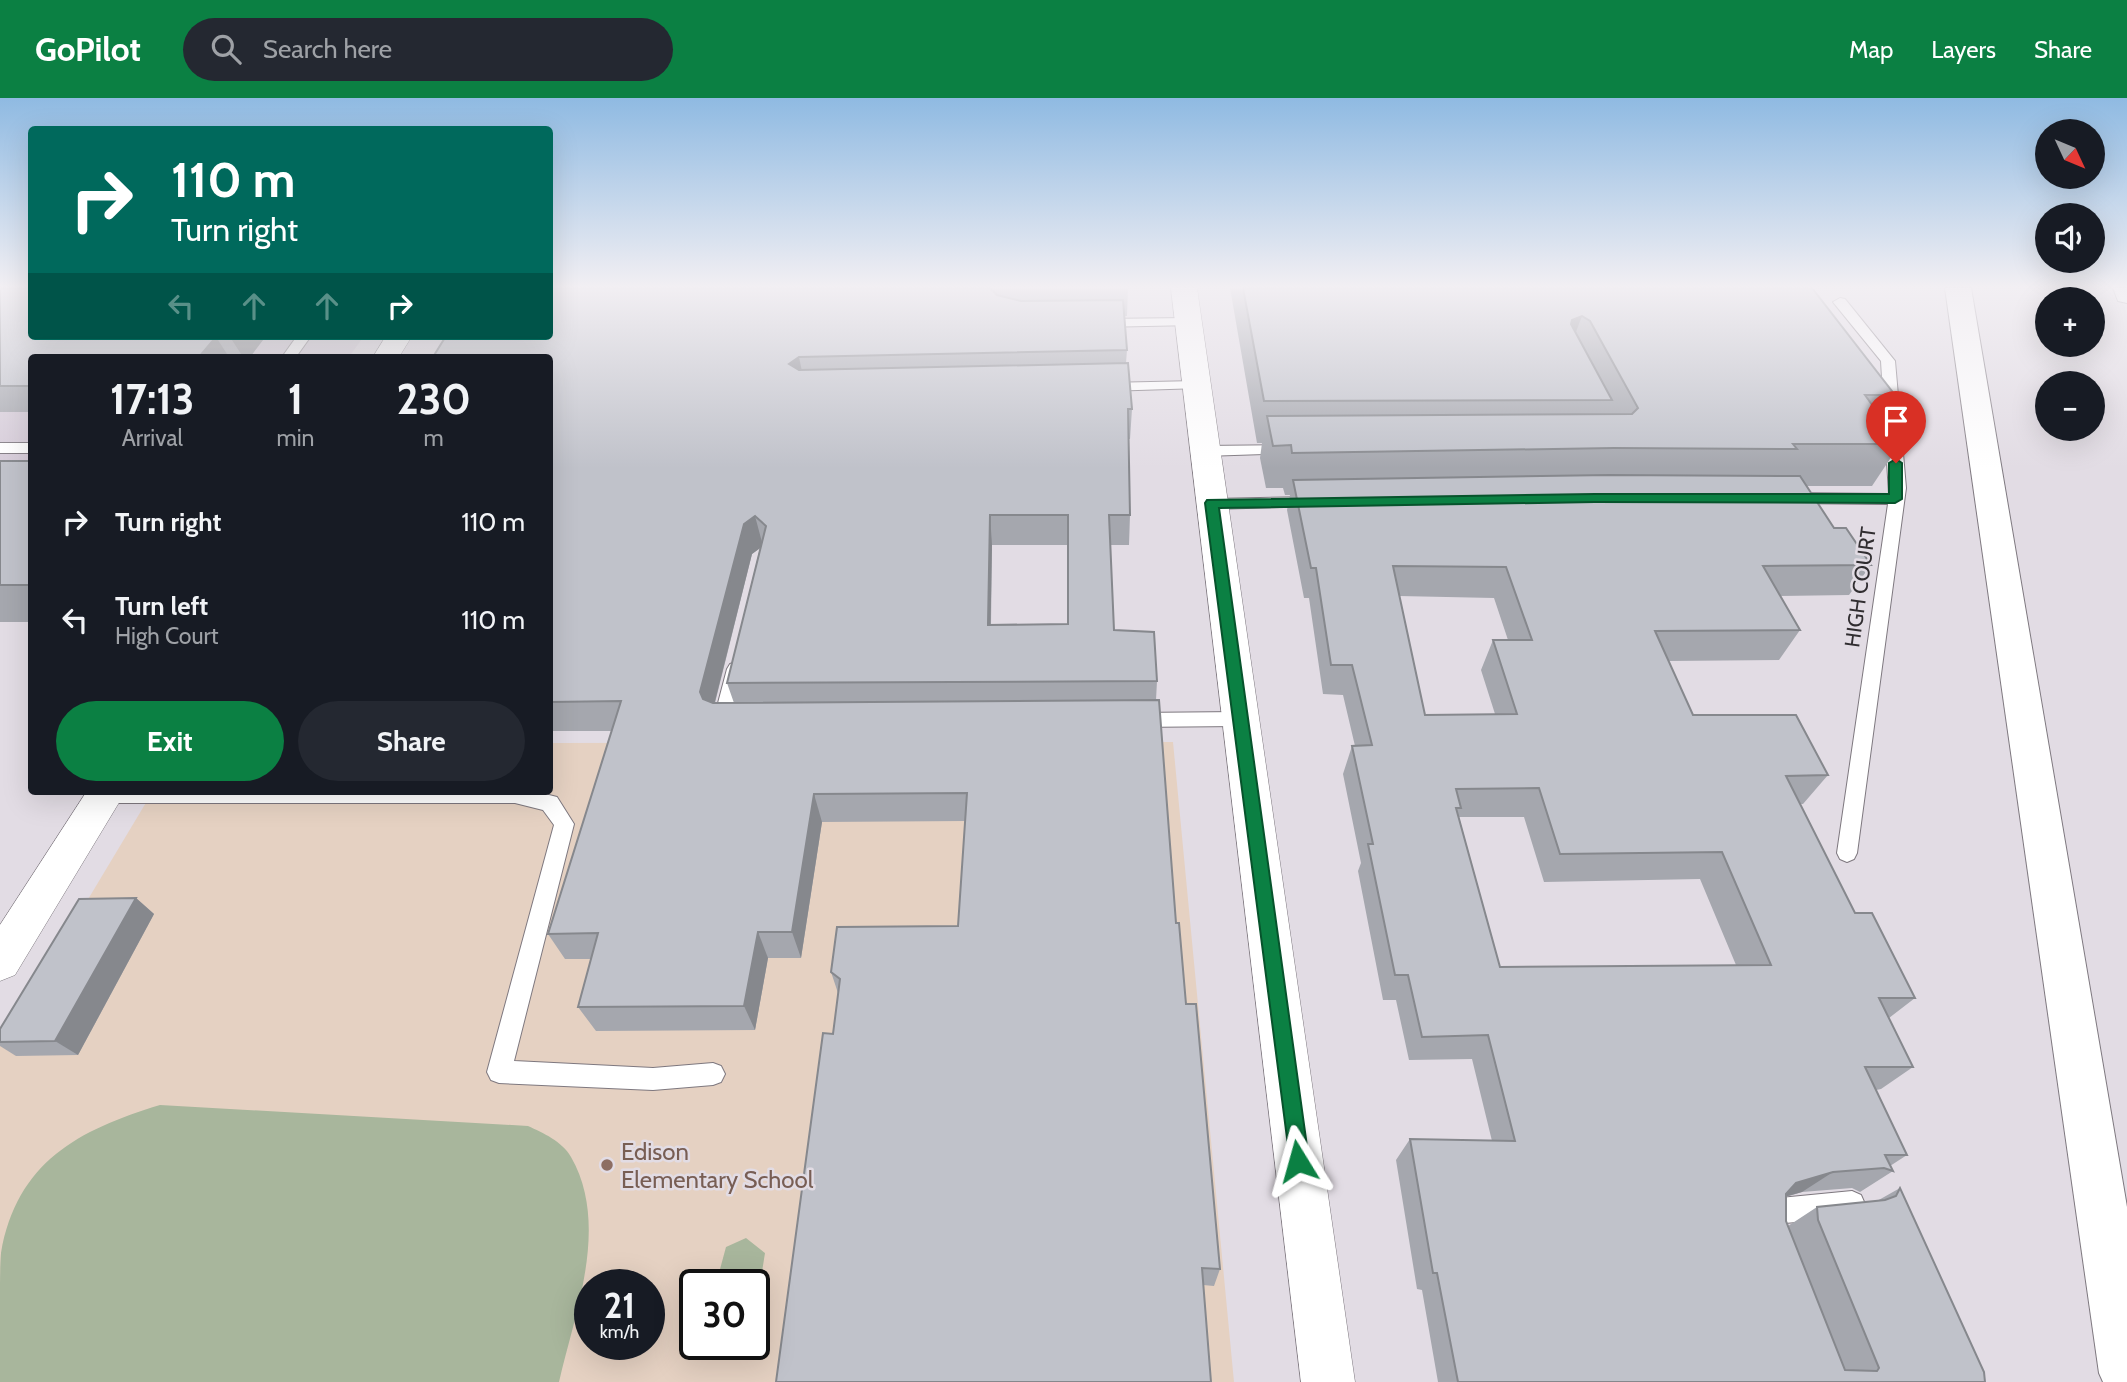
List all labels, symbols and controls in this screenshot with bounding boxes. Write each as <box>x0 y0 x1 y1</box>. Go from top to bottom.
search box <box>183 18 673 81</box>
text: GoPilot <box>35 29 141 69</box>
icon: search <box>207 30 245 68</box>
text: Search here <box>263 33 392 65</box>
text: Map <box>1849 35 1893 64</box>
text: Layers <box>1931 35 1996 64</box>
text: Share <box>2034 35 2092 64</box>
north arrow <box>2035 119 2105 189</box>
map controls <box>2035 119 2105 441</box>
text: 110 m <box>171 150 295 209</box>
icon: right <box>56 154 147 245</box>
button: sound <box>2035 203 2105 273</box>
text: Turn right <box>171 210 298 249</box>
icon: left <box>162 287 200 325</box>
icon: ahead <box>235 287 273 325</box>
icon: ahead <box>308 287 346 325</box>
icon: right <box>381 287 419 325</box>
button: + <box>2035 287 2105 357</box>
button: − <box>2035 371 2105 441</box>
text: 17:13 <box>110 373 194 425</box>
text: 1 <box>288 373 303 425</box>
text: 230 <box>396 373 471 425</box>
pin <box>1866 391 1926 463</box>
icon: arrive <box>1877 402 1915 440</box>
text: Arrival <box>122 424 183 452</box>
text: min <box>276 424 314 452</box>
text: m <box>424 424 444 452</box>
icon: right <box>56 503 94 541</box>
text: Turn right <box>115 506 221 538</box>
text: 110 m <box>461 506 525 538</box>
street label: HIGH COURT <box>1839 525 1881 649</box>
text: Turn left <box>115 590 208 622</box>
icon: left <box>56 601 94 639</box>
text: 110 m <box>461 604 525 636</box>
text: High Court <box>115 622 219 650</box>
button: Exit <box>56 701 284 781</box>
button: Share <box>298 701 525 781</box>
position arrow <box>1261 1124 1335 1198</box>
place label: Edison Elementary School <box>621 1137 814 1194</box>
marker: Edison Elementary School <box>599 1157 615 1173</box>
speed limit sign: 30 <box>679 1269 770 1360</box>
text: 21 <box>604 1284 635 1327</box>
text: km/h <box>600 1321 639 1343</box>

